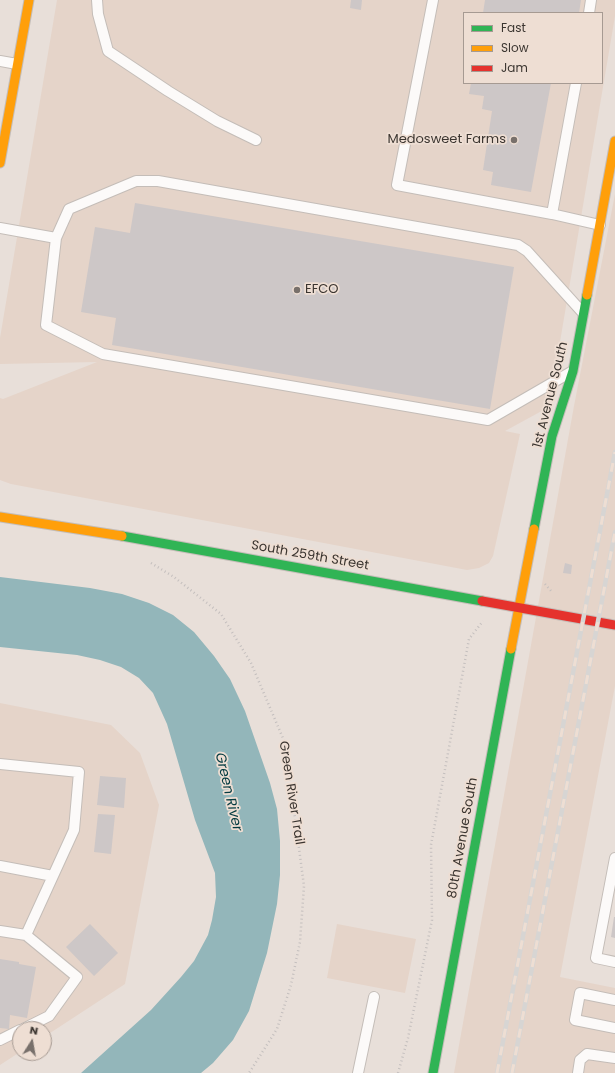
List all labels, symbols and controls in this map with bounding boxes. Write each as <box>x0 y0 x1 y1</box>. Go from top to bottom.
legend <box>463 12 603 84</box>
text: Fast <box>501 19 526 36</box>
text: Slow <box>501 39 529 56</box>
text: Jam <box>501 59 528 76</box>
place label: Medosweet Farms <box>388 132 506 148</box>
marker: Medosweet Farms <box>509 135 519 145</box>
place label: EFCO <box>305 282 338 298</box>
marker: EFCO <box>292 285 302 295</box>
street label: 1st Avenue South <box>530 340 572 450</box>
street label: South 259th Street <box>250 538 370 574</box>
street label: Green River Trail <box>275 740 307 846</box>
water label: Green River <box>211 751 245 833</box>
street label: 80th Avenue South <box>445 776 481 900</box>
north arrow <box>12 1021 52 1061</box>
text: N <box>29 1022 40 1039</box>

